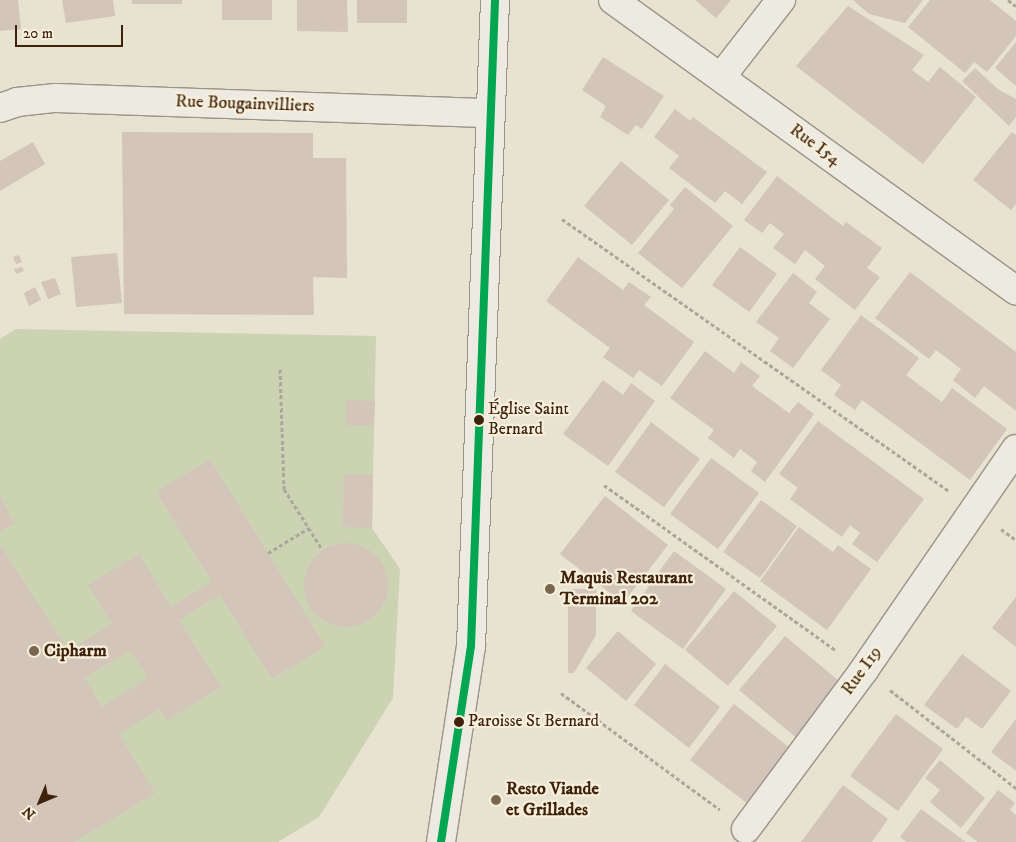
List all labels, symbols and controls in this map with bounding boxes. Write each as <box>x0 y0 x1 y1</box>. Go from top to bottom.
scale bar <box>18 15 125 47</box>
text: 20 m <box>23 24 53 43</box>
street label: Rue Bougainvilliers <box>175 91 315 117</box>
street label: Rue I54 <box>785 119 845 171</box>
place label: Église Saint Bernard <box>488 400 569 440</box>
marker: Église Saint Bernard <box>474 415 484 425</box>
place label: Maquis Restaurant Terminal 202 <box>560 568 693 610</box>
marker: Maquis Restaurant Terminal 202 <box>544 583 556 595</box>
place label: Cipharm <box>44 640 107 662</box>
street label: Rue I19 <box>837 642 887 700</box>
marker: Cipharm <box>28 645 40 657</box>
place label: Paroisse St Bernard <box>468 712 599 732</box>
marker: Paroisse St Bernard <box>454 717 464 727</box>
north arrow <box>15 777 65 827</box>
place label: Resto Viande et Grillades <box>506 779 599 822</box>
marker: Resto Viande et Grillades <box>490 794 502 806</box>
text: N <box>19 802 40 823</box>

